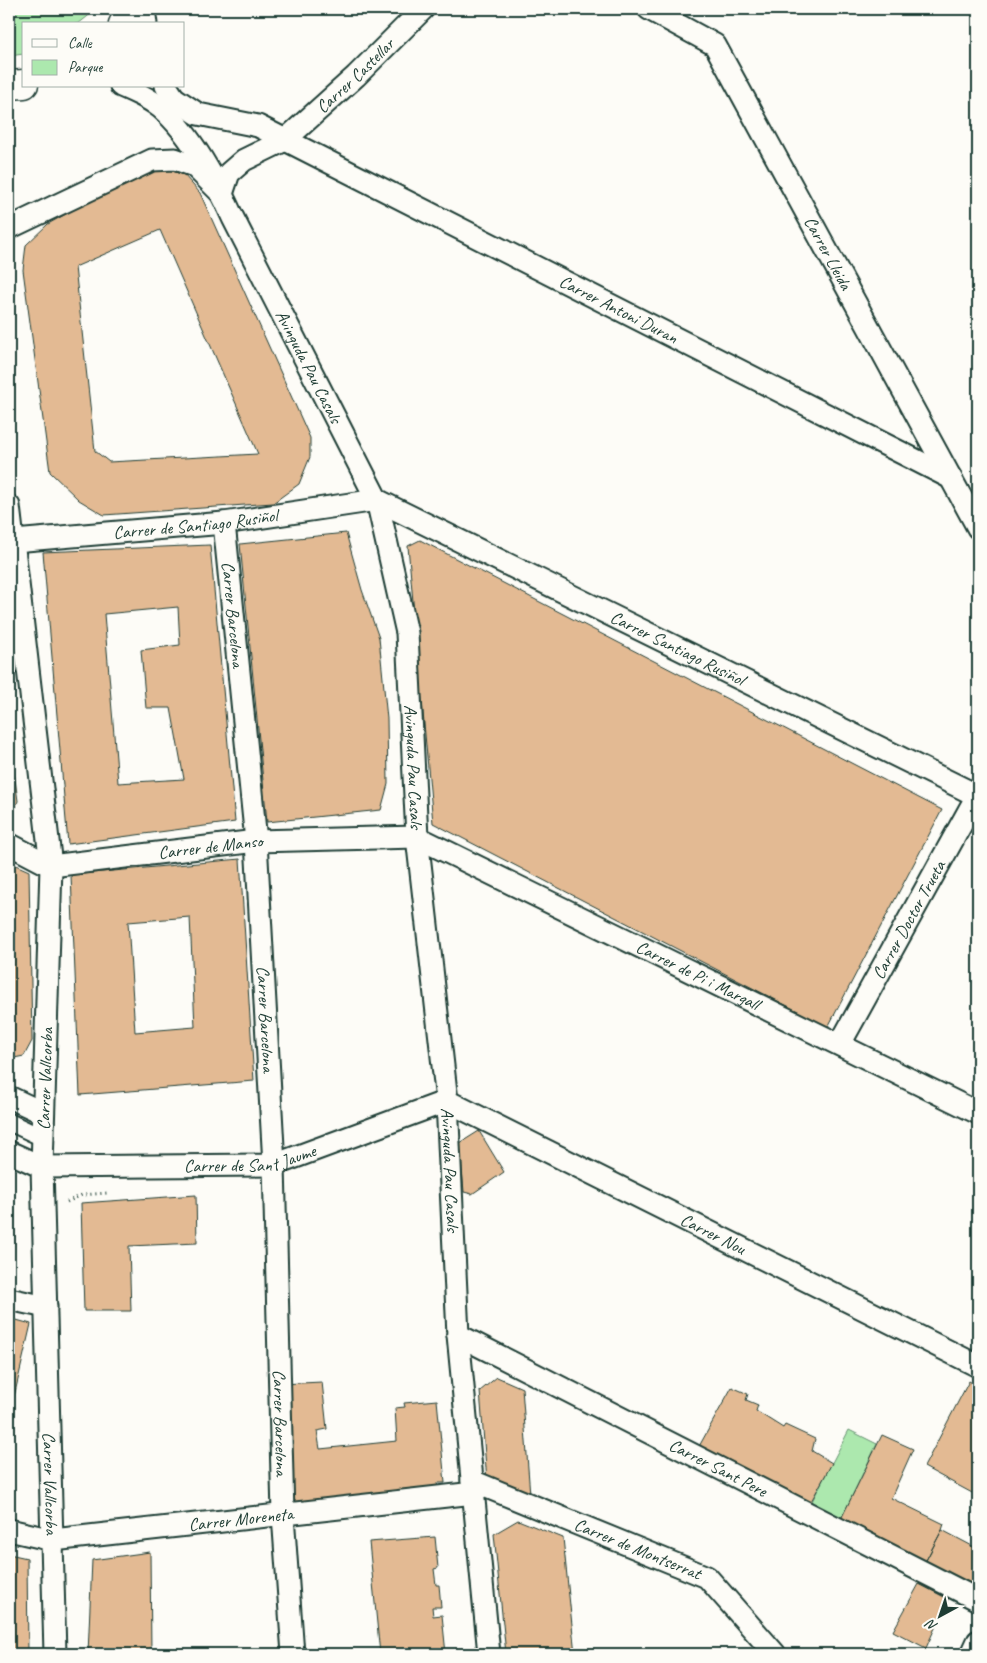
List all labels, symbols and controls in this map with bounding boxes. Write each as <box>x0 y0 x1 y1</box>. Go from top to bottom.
legend <box>22 22 185 88</box>
street label: Carrer Castellar <box>311 32 400 118</box>
text: Calle <box>68 34 93 53</box>
text: Parque <box>68 58 104 77</box>
street label: Carrer Lleida <box>799 212 858 295</box>
street label: Carrer Antoni Duran <box>556 270 683 349</box>
street label: Avinguda Pau Casals <box>271 306 348 429</box>
street label: Carrer de Santiago Rusiñol <box>112 504 282 543</box>
street label: Carrer Barcelona <box>217 561 250 670</box>
street label: Carrer Santiago Rusiñol <box>607 606 751 692</box>
street label: Avinguda Pau Casals <box>400 704 428 831</box>
street label: Carrer de Manso <box>157 830 264 864</box>
street label: Carrer Doctor Trueta <box>867 856 951 983</box>
street label: Carrer de Pi i Margall <box>633 936 766 1016</box>
street label: Carrer Barcelona <box>252 965 280 1074</box>
street label: Carrer Vallcorba <box>32 1026 58 1131</box>
street label: Avinguda Pau Casals <box>436 1107 464 1234</box>
street label: Carrer de Sant Jaume <box>184 1139 320 1177</box>
street label: Carrer Nou <box>677 1208 750 1260</box>
street label: Carrer Barcelona <box>268 1369 293 1478</box>
street label: Carrer Vallcorba <box>38 1432 63 1537</box>
street label: Carrer Sant Pere <box>666 1433 772 1502</box>
street label: Carrer Moreneta <box>187 1502 296 1536</box>
street label: Carrer de Montserrat <box>571 1513 706 1585</box>
north arrow <box>914 1590 964 1640</box>
text: N <box>921 1615 941 1635</box>

